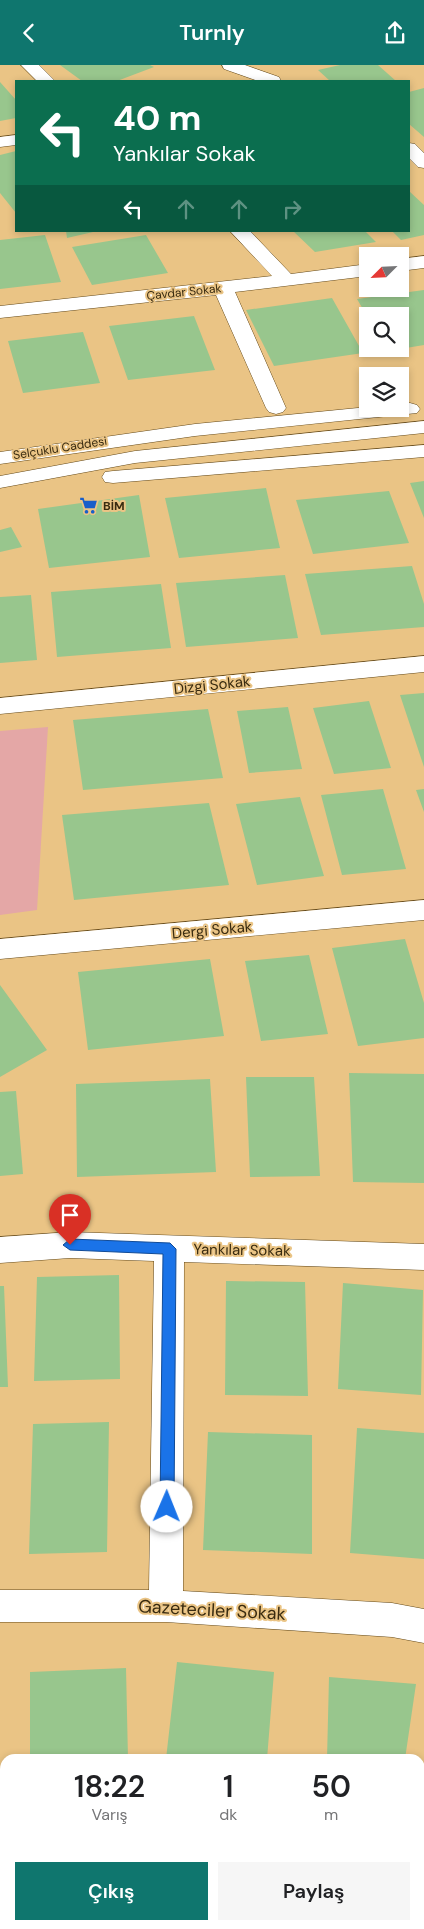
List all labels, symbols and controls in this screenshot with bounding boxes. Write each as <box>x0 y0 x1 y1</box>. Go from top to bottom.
text: Turnly <box>179 18 245 47</box>
icon: back <box>15 19 43 47</box>
icon: share <box>381 19 409 47</box>
text: 40 m <box>113 95 202 141</box>
icon: left <box>30 100 95 165</box>
text: Yankılar Sokak <box>113 139 255 168</box>
icon: left <box>119 195 147 223</box>
icon: ahead <box>172 195 200 223</box>
icon: ahead <box>225 195 253 223</box>
icon: right <box>278 195 306 223</box>
north arrow <box>359 247 409 297</box>
map controls <box>359 247 409 417</box>
street label: Çavdar Sokak <box>146 280 222 304</box>
button: search <box>359 307 409 357</box>
button: layers <box>359 367 409 417</box>
street label: Selçuklu Caddesi <box>12 433 108 463</box>
supermarket icon: BİM <box>79 496 99 516</box>
place label: BİM <box>103 498 125 514</box>
street label: Dizgi Sokak <box>173 671 252 699</box>
street label: Dergi Sokak <box>171 916 254 943</box>
pin <box>49 1194 91 1245</box>
icon: arrive <box>56 1201 84 1229</box>
street label: Yankılar Sokak <box>193 1239 291 1261</box>
position arrow <box>140 1480 192 1532</box>
street label: Gazeteciler Sokak <box>138 1594 286 1626</box>
text: 18:22 <box>74 1767 145 1806</box>
text: 1 <box>223 1767 233 1806</box>
text: 50 <box>311 1767 351 1806</box>
text: Varış <box>92 1804 128 1825</box>
text: dk <box>219 1804 237 1825</box>
text: m <box>324 1804 338 1825</box>
button: Çıkış <box>15 1862 208 1920</box>
button: Paylaş <box>218 1862 410 1920</box>

